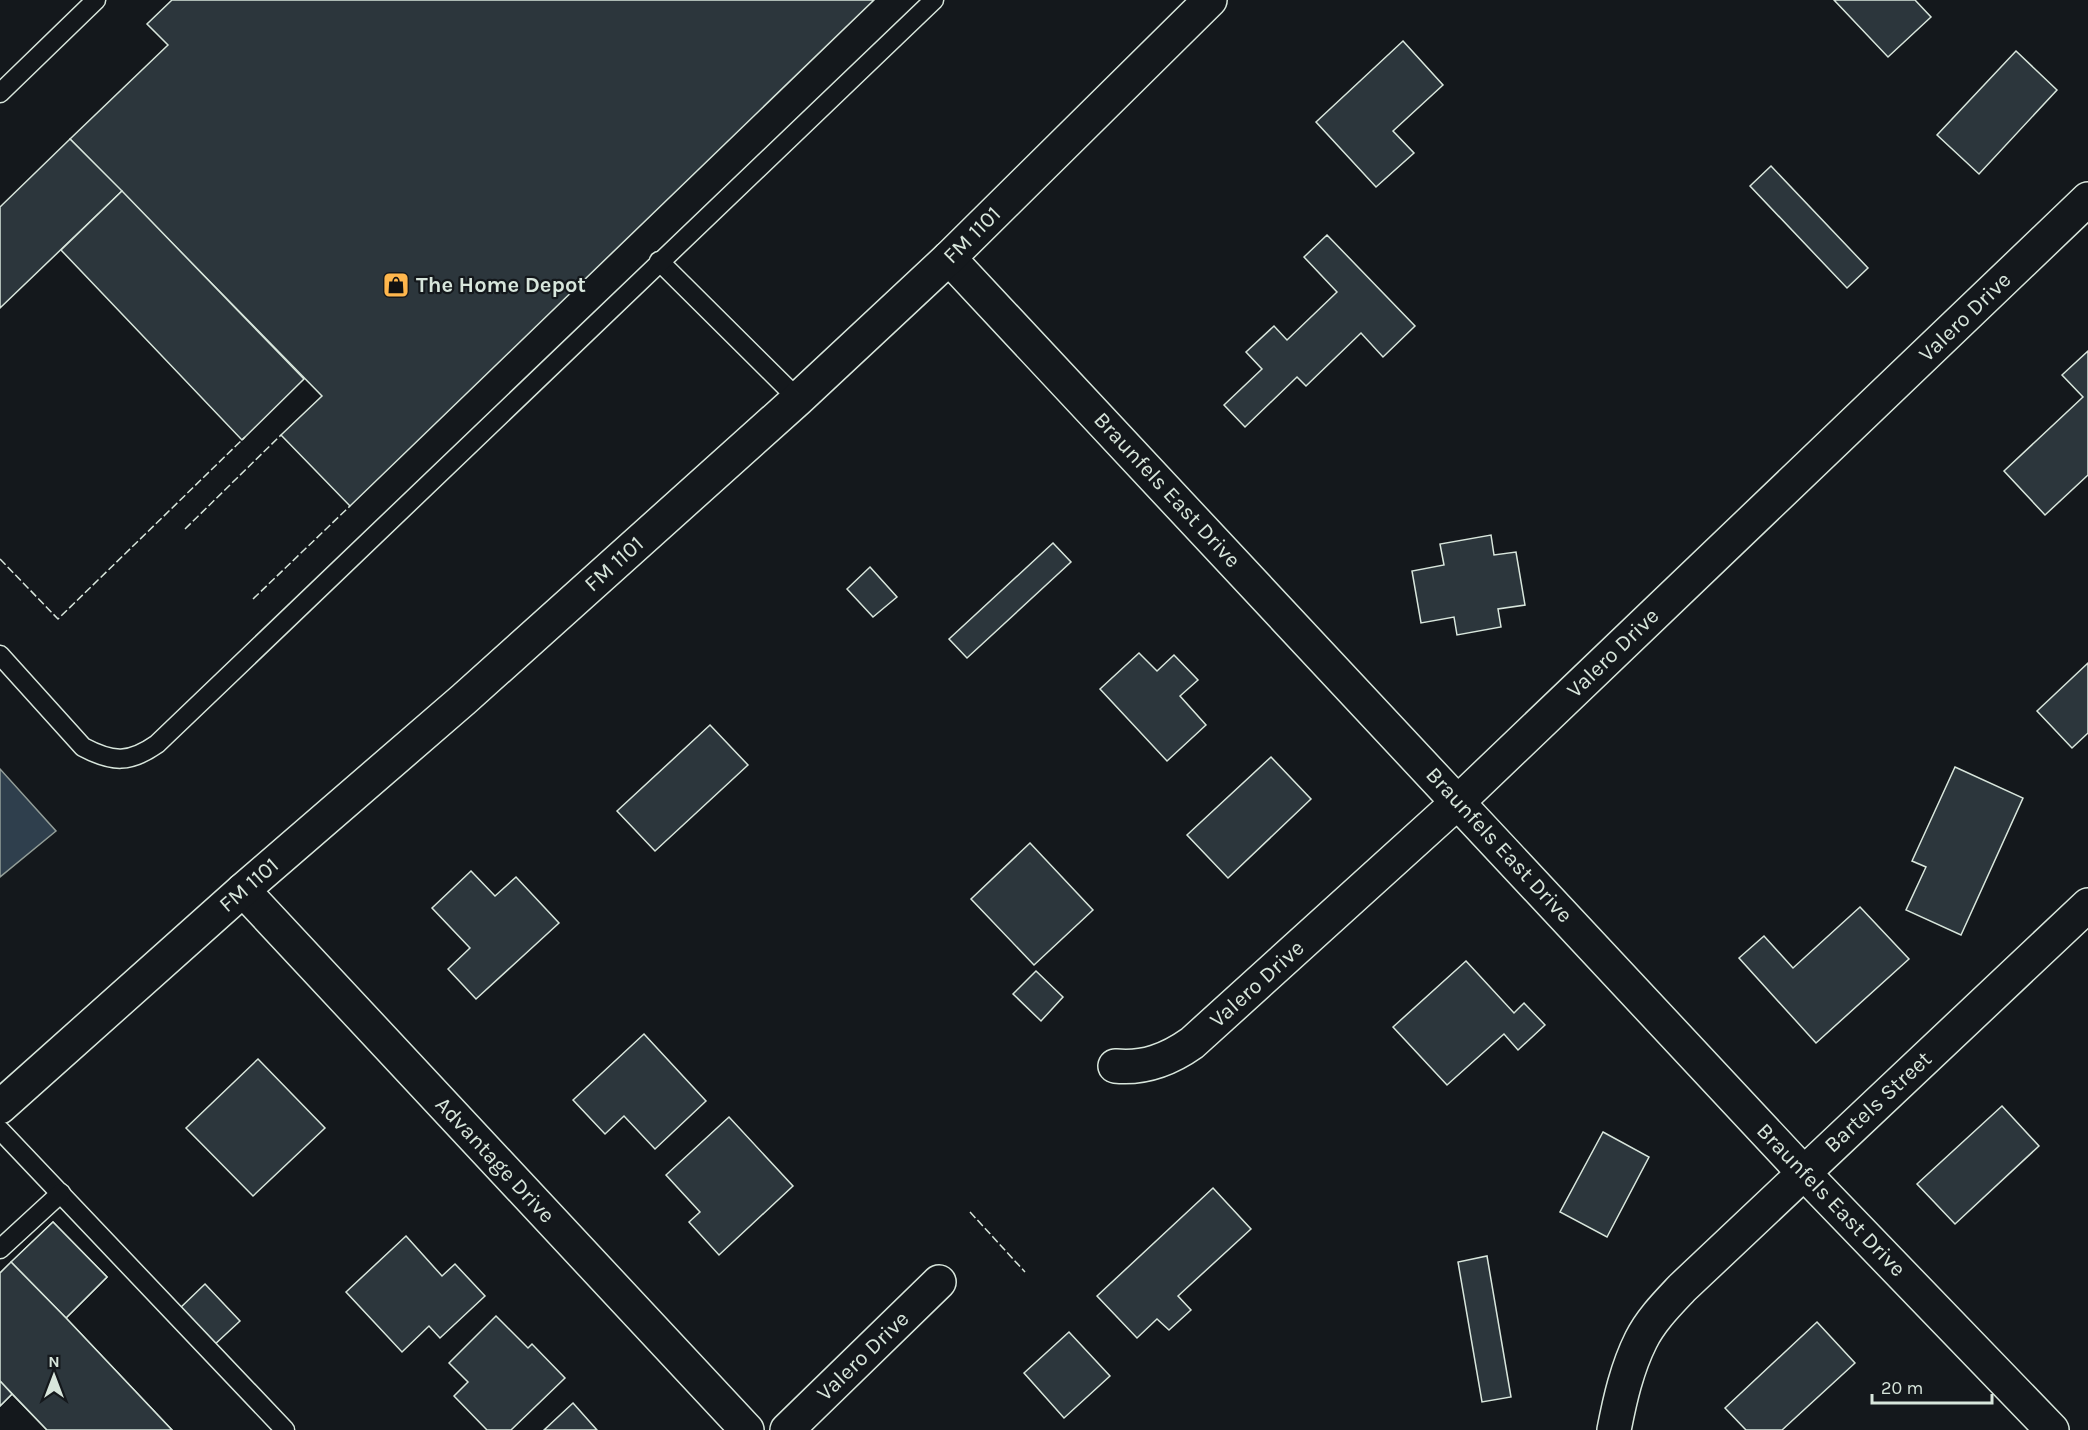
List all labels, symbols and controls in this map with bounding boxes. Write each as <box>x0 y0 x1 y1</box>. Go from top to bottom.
street label: FM 1101 <box>938 201 1006 269</box>
street label: Valero Drive <box>1914 267 2016 367</box>
shop icon: The Home Depot <box>381 270 411 300</box>
place label: The Home Depot <box>416 272 586 298</box>
street label: Braunfels East Drive <box>1088 407 1246 573</box>
street label: FM 1101 <box>579 531 649 597</box>
street label: Valero Drive <box>1562 603 1664 703</box>
street label: Braunfels East Drive <box>1420 762 1578 928</box>
street label: FM 1101 <box>214 852 284 918</box>
street label: Valero Drive <box>1205 935 1309 1033</box>
street label: Bartels Street <box>1819 1046 1937 1158</box>
street label: Advantage Drive <box>430 1092 560 1228</box>
street label: Braunfels East Drive <box>1751 1118 1911 1282</box>
street label: Valero Drive <box>812 1306 914 1406</box>
north arrow <box>24 1346 84 1406</box>
text: N <box>48 1352 60 1371</box>
scale bar <box>1872 1367 1992 1405</box>
text: 20 m <box>1881 1377 1923 1399</box>

